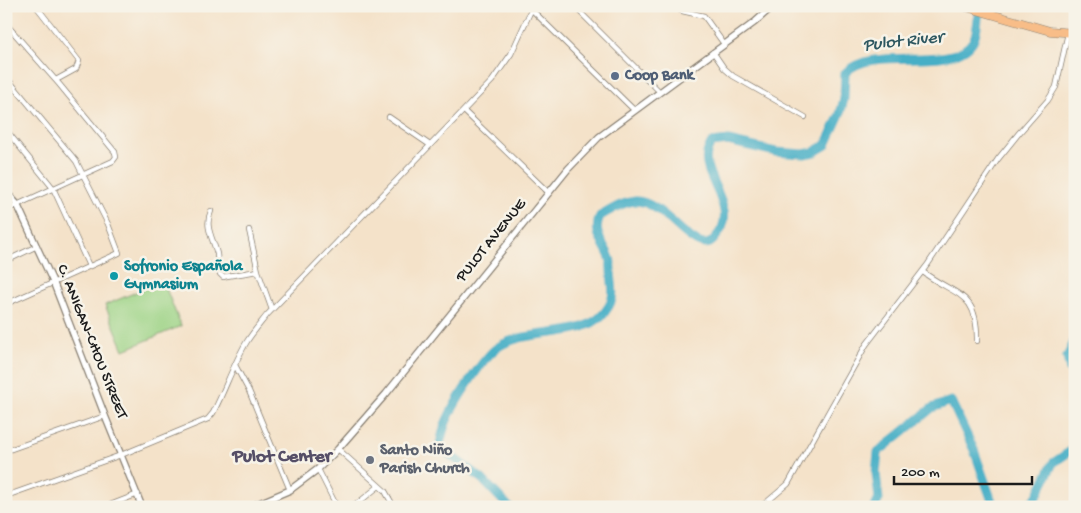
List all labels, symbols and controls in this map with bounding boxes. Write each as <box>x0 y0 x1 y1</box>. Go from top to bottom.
water label: Pulot River <box>862 27 948 57</box>
place label: Coop Bank <box>624 67 696 86</box>
marker: Coop Bank <box>609 70 621 82</box>
street label: PULOT AVENUE <box>452 195 532 287</box>
place label: Sofronio Española Gymnasium <box>124 257 244 295</box>
street label: C. ANIGAN-CHOU STREET <box>51 262 131 423</box>
marker: Sofronio Española Gymnasium <box>108 270 120 282</box>
place label: Santo Niño Parish Church <box>379 442 470 479</box>
district label: Pulot Center <box>231 446 334 469</box>
scale bar <box>894 453 1031 485</box>
marker: Santo Niño Parish Church <box>364 454 376 466</box>
text: 200 m <box>901 464 940 482</box>

